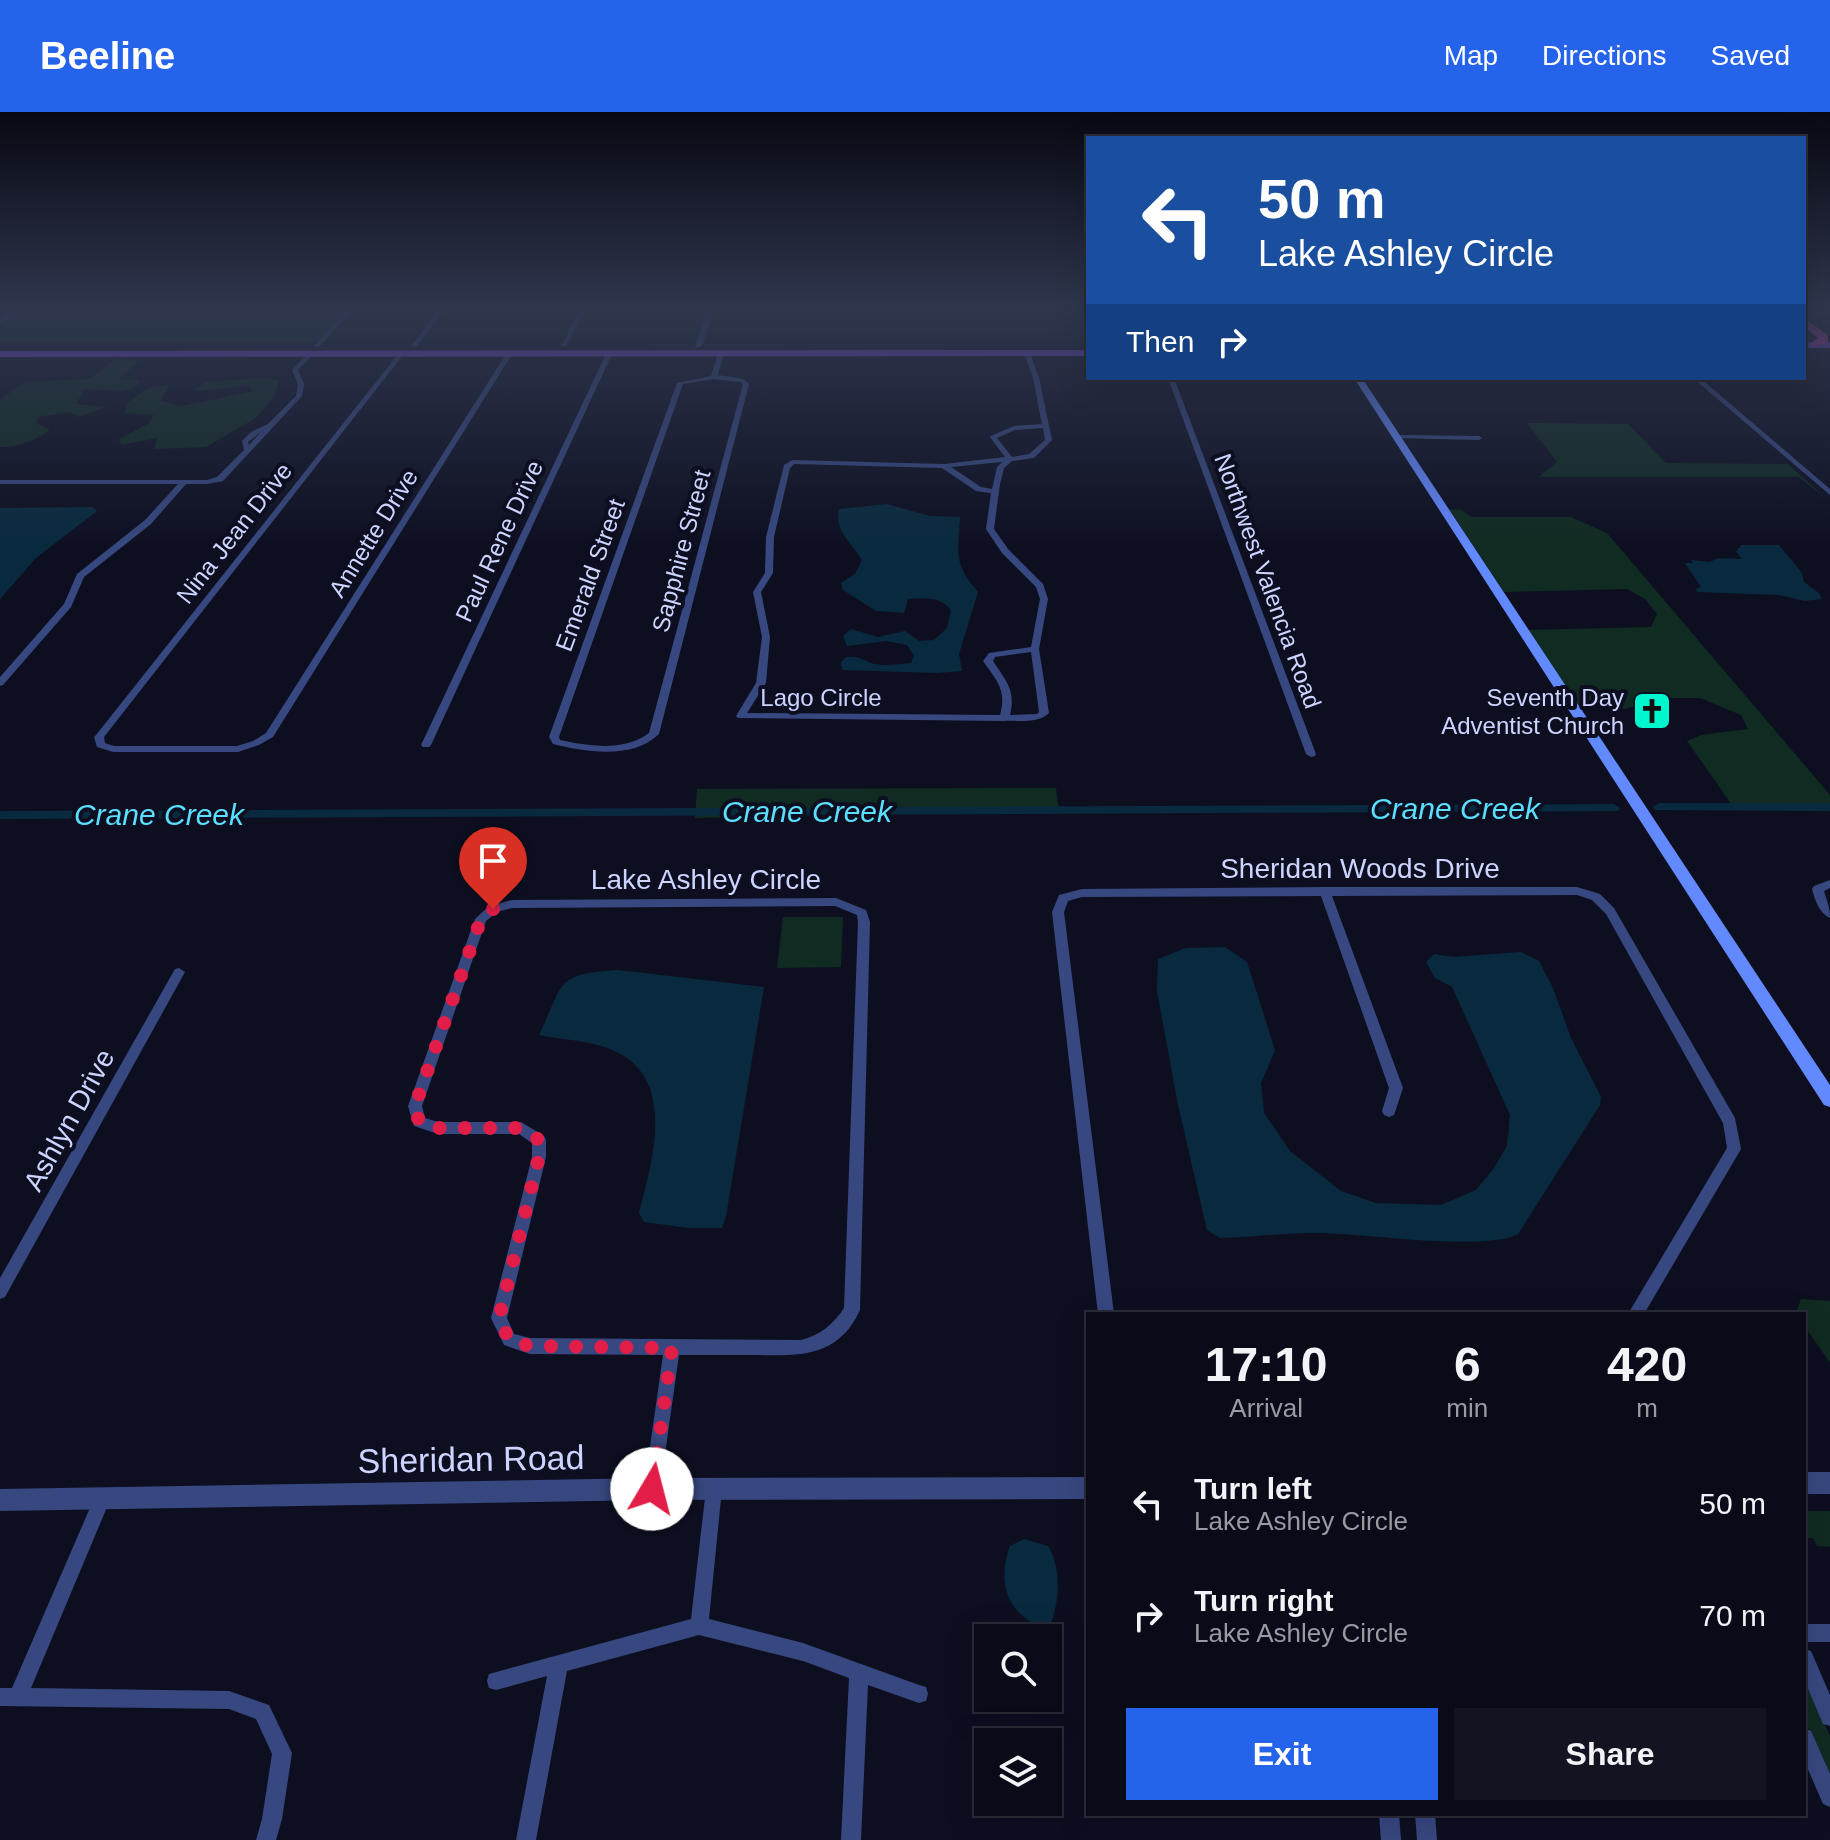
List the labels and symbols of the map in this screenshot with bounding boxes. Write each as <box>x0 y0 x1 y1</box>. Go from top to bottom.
street label: Northwest Valencia Road <box>1209 450 1327 712</box>
street label: Paul Rene Drive <box>450 456 548 626</box>
street label: Nina Jean Drive <box>171 457 297 609</box>
street label: Annette Drive <box>323 464 423 602</box>
street label: Sapphire Street <box>646 467 716 635</box>
street label: Emerald Street <box>550 495 630 655</box>
street label: Lago Circle <box>760 684 882 711</box>
place label: Seventh Day Adventist Church <box>1441 684 1624 739</box>
church icon: Seventh Day Adventist Church <box>1631 690 1673 732</box>
water label: Crane Creek <box>1370 792 1542 825</box>
water label: Crane Creek <box>722 795 894 828</box>
water label: Crane Creek <box>74 798 246 831</box>
pin <box>459 827 527 909</box>
street label: Sheridan Woods Drive <box>1220 853 1500 884</box>
street label: Lake Ashley Circle <box>591 864 821 895</box>
street label: Ashlyn Drive <box>17 1044 121 1196</box>
street label: Sheridan Road <box>357 1438 585 1480</box>
position arrow <box>610 1447 694 1531</box>

